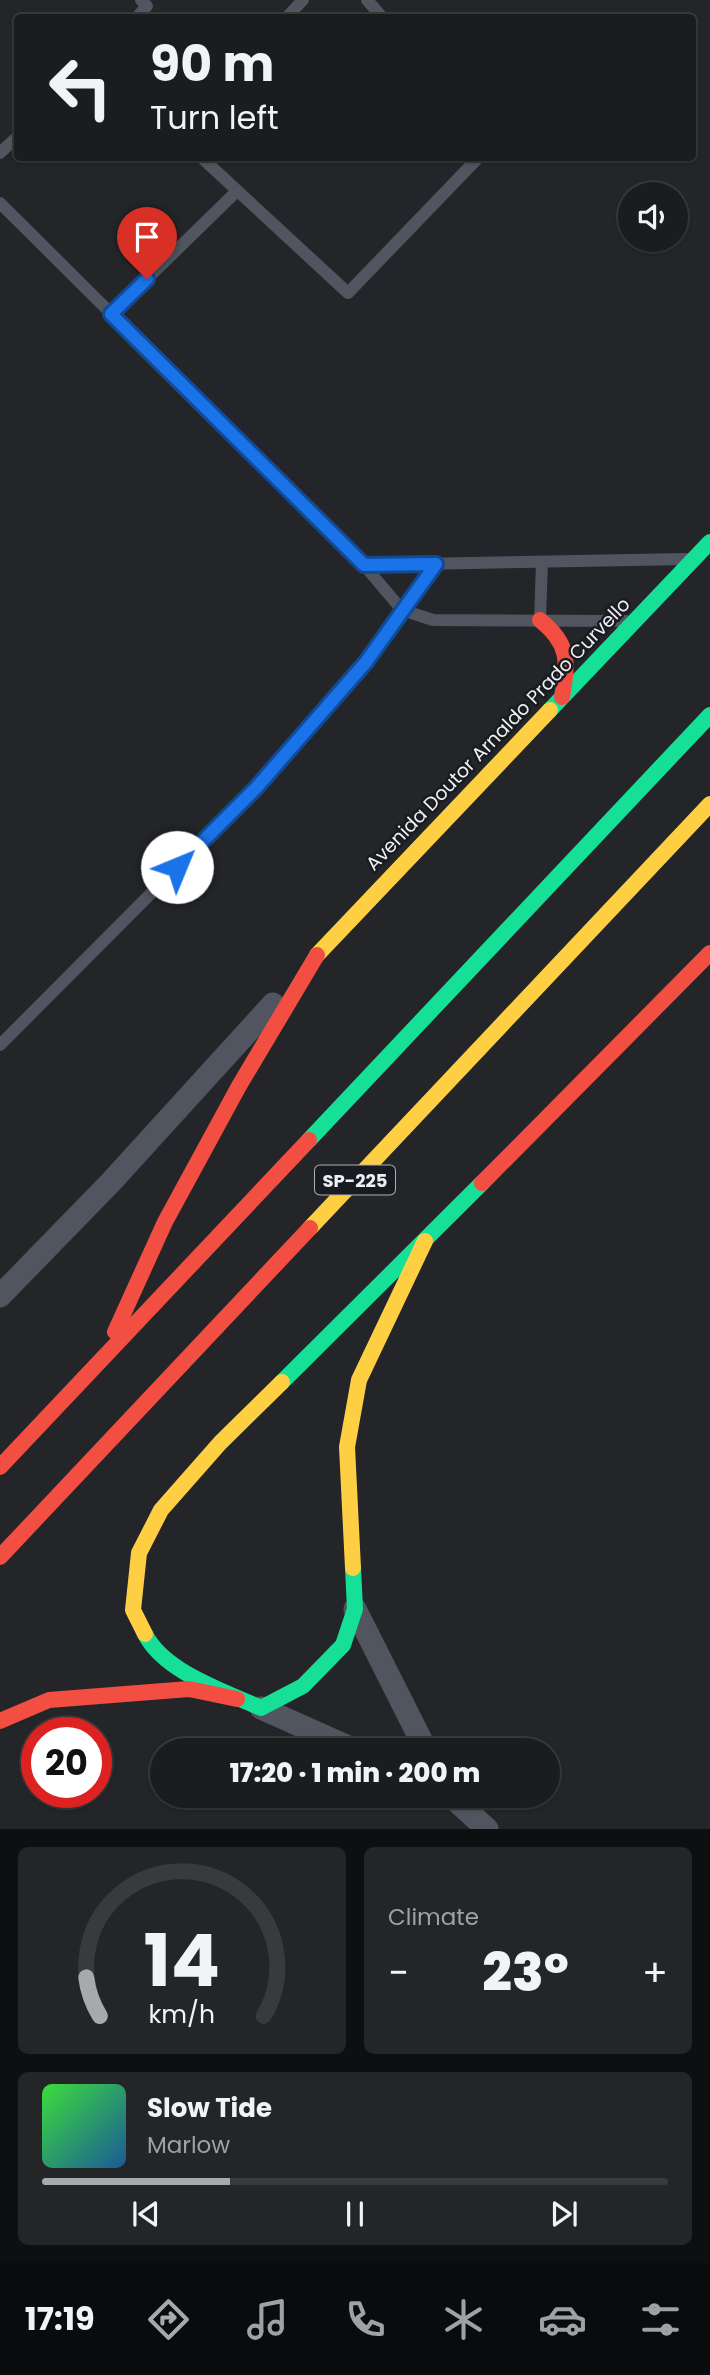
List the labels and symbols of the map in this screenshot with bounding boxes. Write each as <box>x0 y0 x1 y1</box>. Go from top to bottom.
pin <box>117 207 177 279</box>
street label: Avenida Doutor Arnaldo Prado Curvello <box>360 591 636 877</box>
position arrow <box>140 830 214 904</box>
road number: SP-225 <box>315 1166 395 1195</box>
speed limit sign: 20 <box>21 1717 112 1808</box>

